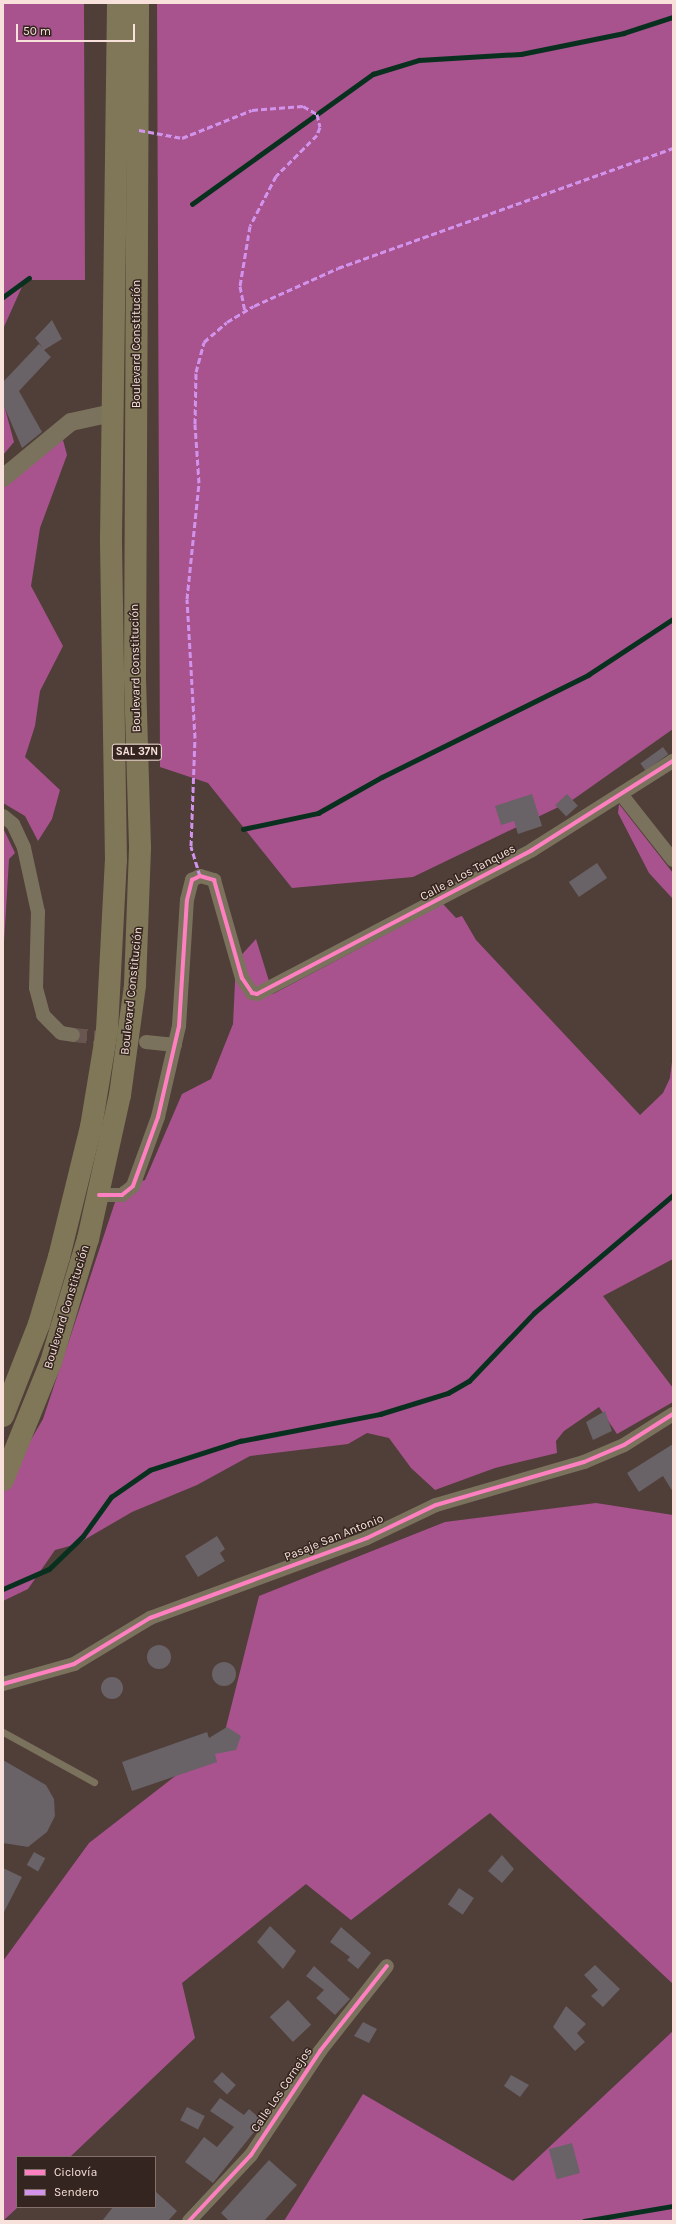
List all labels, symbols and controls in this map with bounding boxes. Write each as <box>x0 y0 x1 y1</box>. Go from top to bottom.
scale bar <box>18 16 137 42</box>
text: 50 m <box>23 24 51 38</box>
street label: Boulevard Constitución <box>130 280 144 408</box>
street label: Boulevard Constitución <box>128 604 144 732</box>
road number: SAL 37N <box>111 743 163 761</box>
street label: Calle a Los Tanques <box>418 842 518 904</box>
street label: Boulevard Constitución <box>118 926 146 1056</box>
street label: Boulevard Constitución <box>41 1243 93 1371</box>
street label: Pasaje San Antonio <box>282 1512 386 1564</box>
street label: Calle Los Cornejos <box>248 2045 316 2135</box>
legend <box>16 2156 156 2208</box>
text: Ciclovía <box>54 2165 97 2179</box>
text: Sendero <box>54 2185 99 2199</box>

